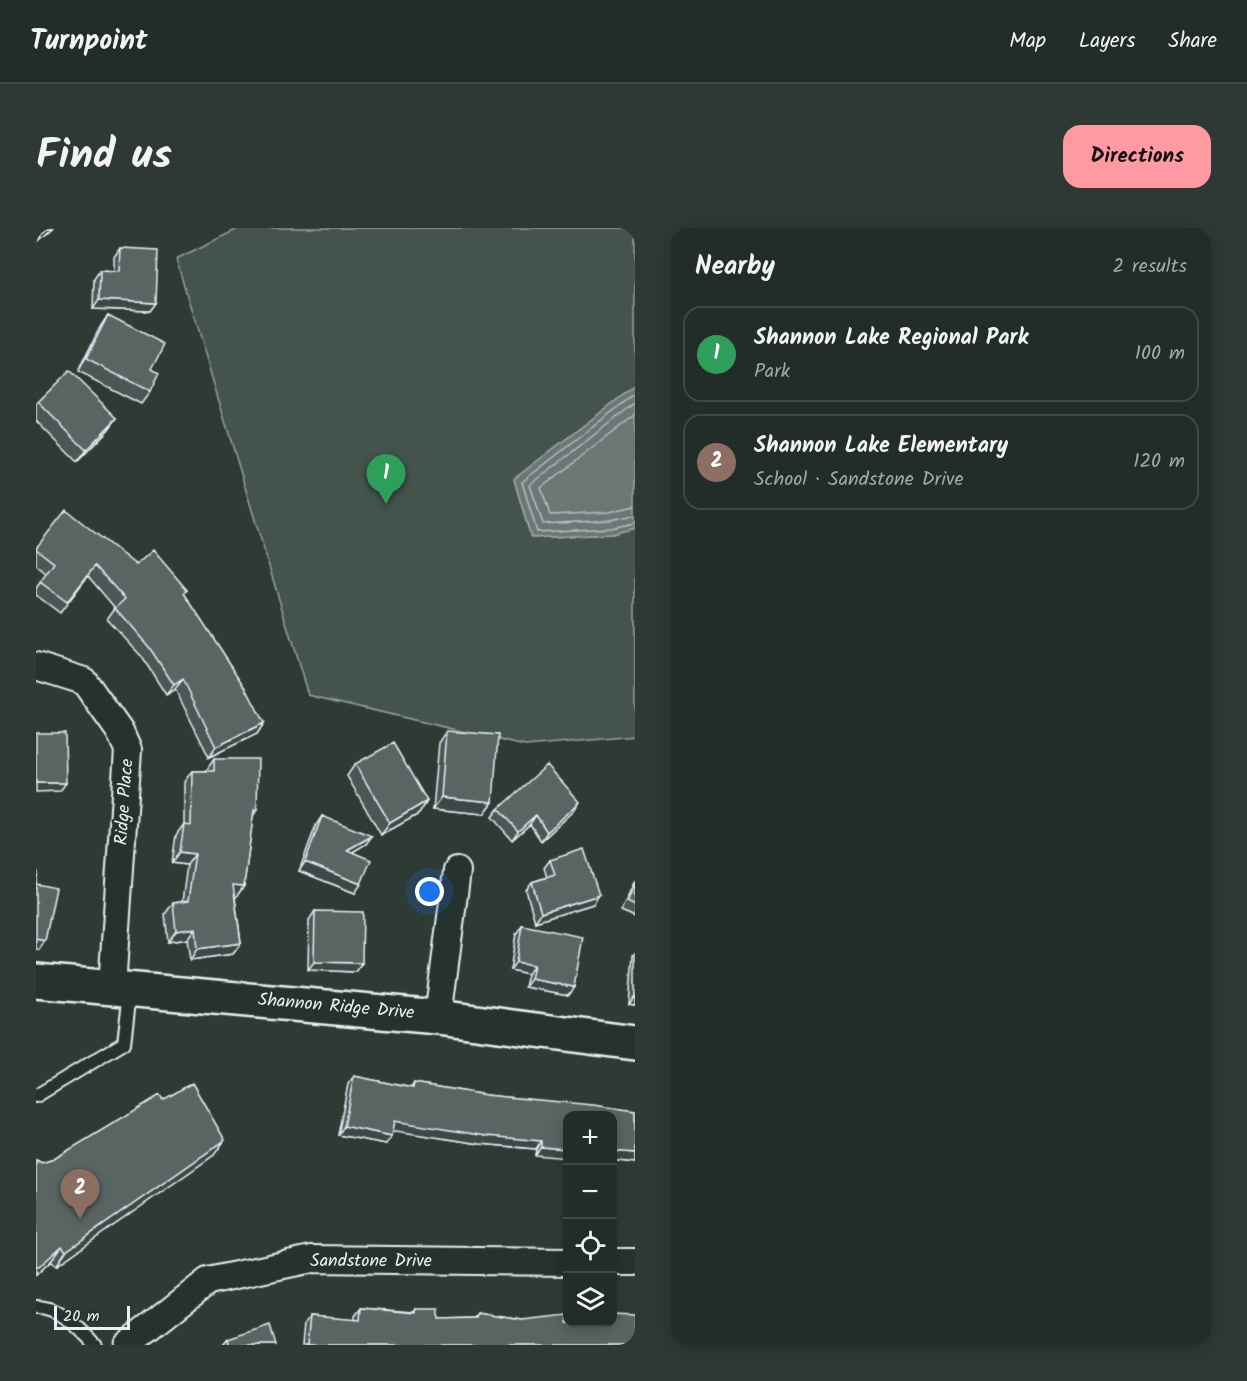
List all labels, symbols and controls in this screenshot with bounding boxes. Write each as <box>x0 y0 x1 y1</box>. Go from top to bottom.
text: Turnpoint <box>30 19 148 64</box>
text: Map <box>1009 25 1046 58</box>
text: Layers <box>1079 25 1135 58</box>
text: Share <box>1168 25 1217 58</box>
text: Find us <box>36 123 172 190</box>
button: Directions <box>1063 125 1211 188</box>
text: Nearby <box>695 246 775 288</box>
text: 2 results <box>1112 251 1187 283</box>
text: Shannon Lake Regional Park <box>754 321 1028 356</box>
text: 1 <box>713 338 720 370</box>
text: 100 m <box>1135 338 1185 370</box>
text: Park <box>754 356 790 388</box>
text: Shannon Lake Elementary <box>754 429 1008 464</box>
text: 2 <box>711 446 722 478</box>
text: 120 m <box>1133 446 1185 478</box>
pin: 1 <box>366 454 406 504</box>
text: School · Sandstone Drive <box>754 464 963 496</box>
street label: Ridge Place <box>108 758 142 846</box>
your location <box>415 877 444 906</box>
street label: Shannon Ridge Drive <box>257 986 415 1028</box>
map controls <box>563 1111 617 1327</box>
button: + <box>563 1111 617 1165</box>
button: − <box>563 1165 617 1219</box>
pin: 2 <box>60 1170 99 1219</box>
button: locate <box>563 1219 617 1273</box>
street label: Sandstone Drive <box>310 1247 432 1276</box>
button: layers <box>563 1273 617 1327</box>
scale bar <box>54 1303 130 1330</box>
text: 20 m <box>63 1304 99 1329</box>

